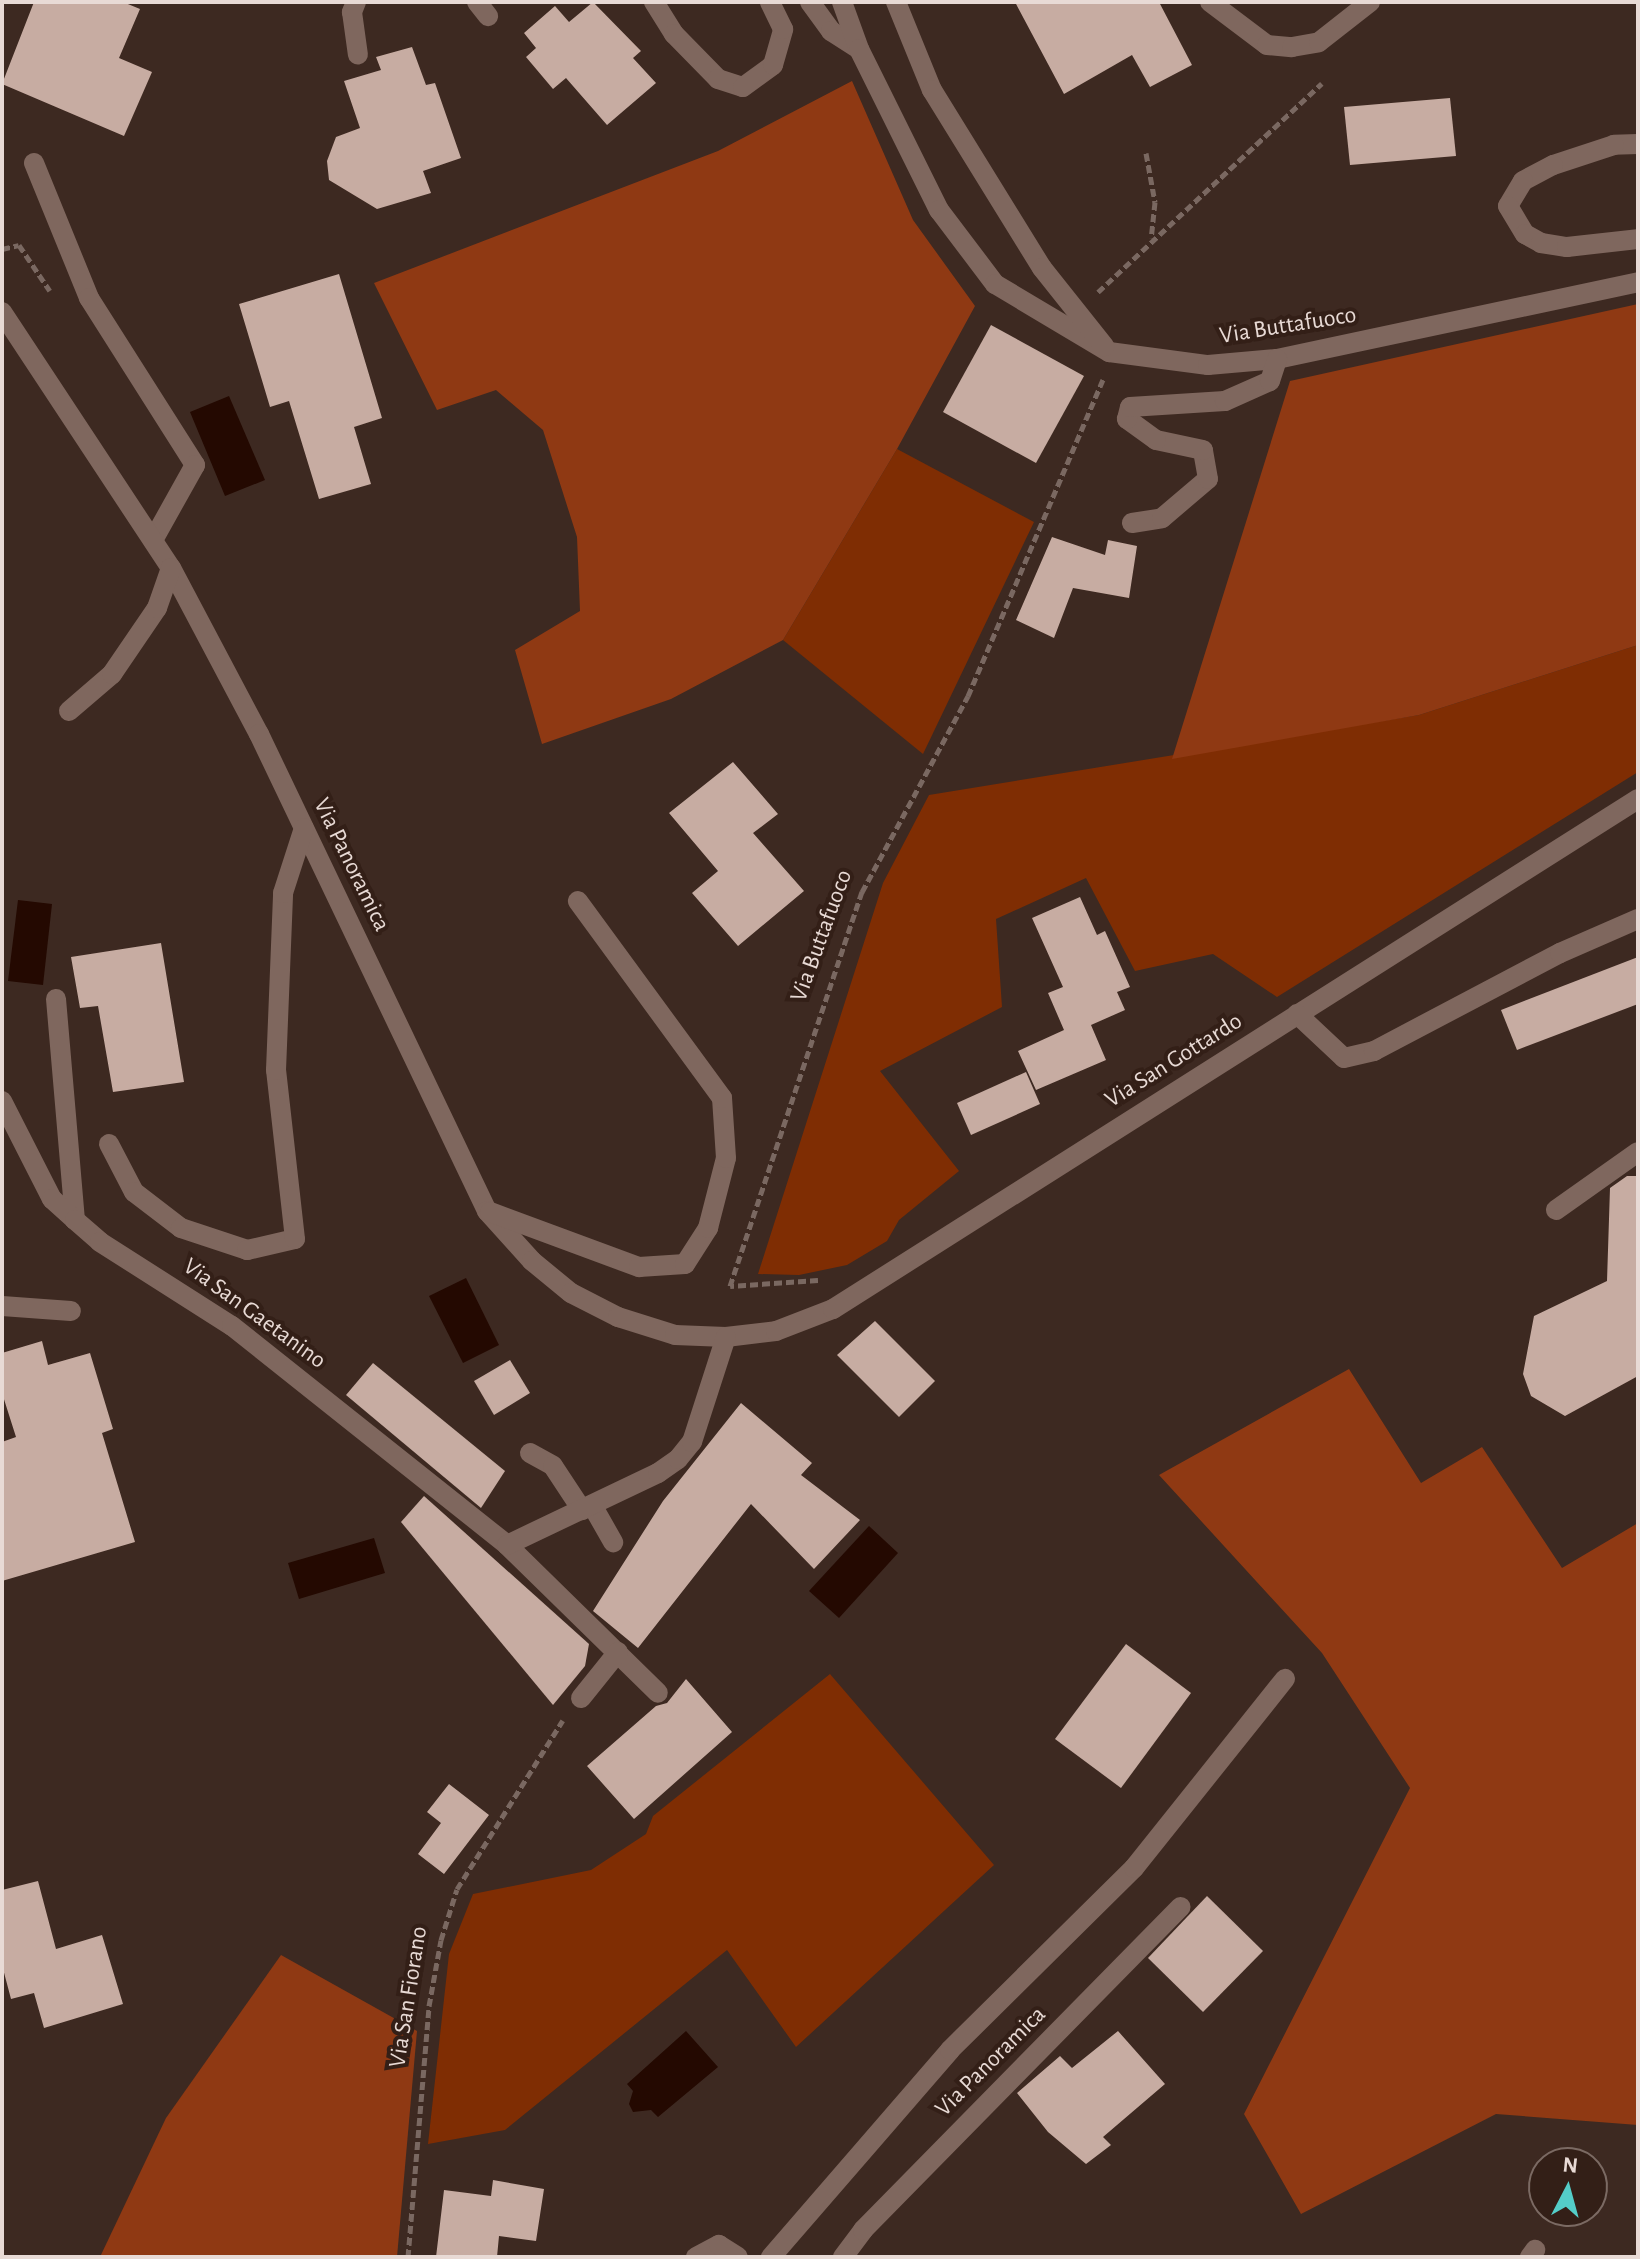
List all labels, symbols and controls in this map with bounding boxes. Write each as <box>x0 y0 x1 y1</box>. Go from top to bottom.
street label: Via Buttafuoco <box>1218 301 1358 351</box>
street label: Via Panoramica <box>306 794 396 936</box>
street label: Via Buttafuoco <box>785 866 859 1006</box>
street label: Via San Gottardo <box>1100 1007 1248 1115</box>
street label: Via San Gaetanino <box>177 1253 331 1375</box>
street label: Via San Fiorano <box>384 1924 434 2070</box>
street label: Via Panoramica <box>930 2001 1052 2123</box>
north arrow <box>1528 2147 1608 2227</box>
text: N <box>1562 2153 1579 2177</box>

